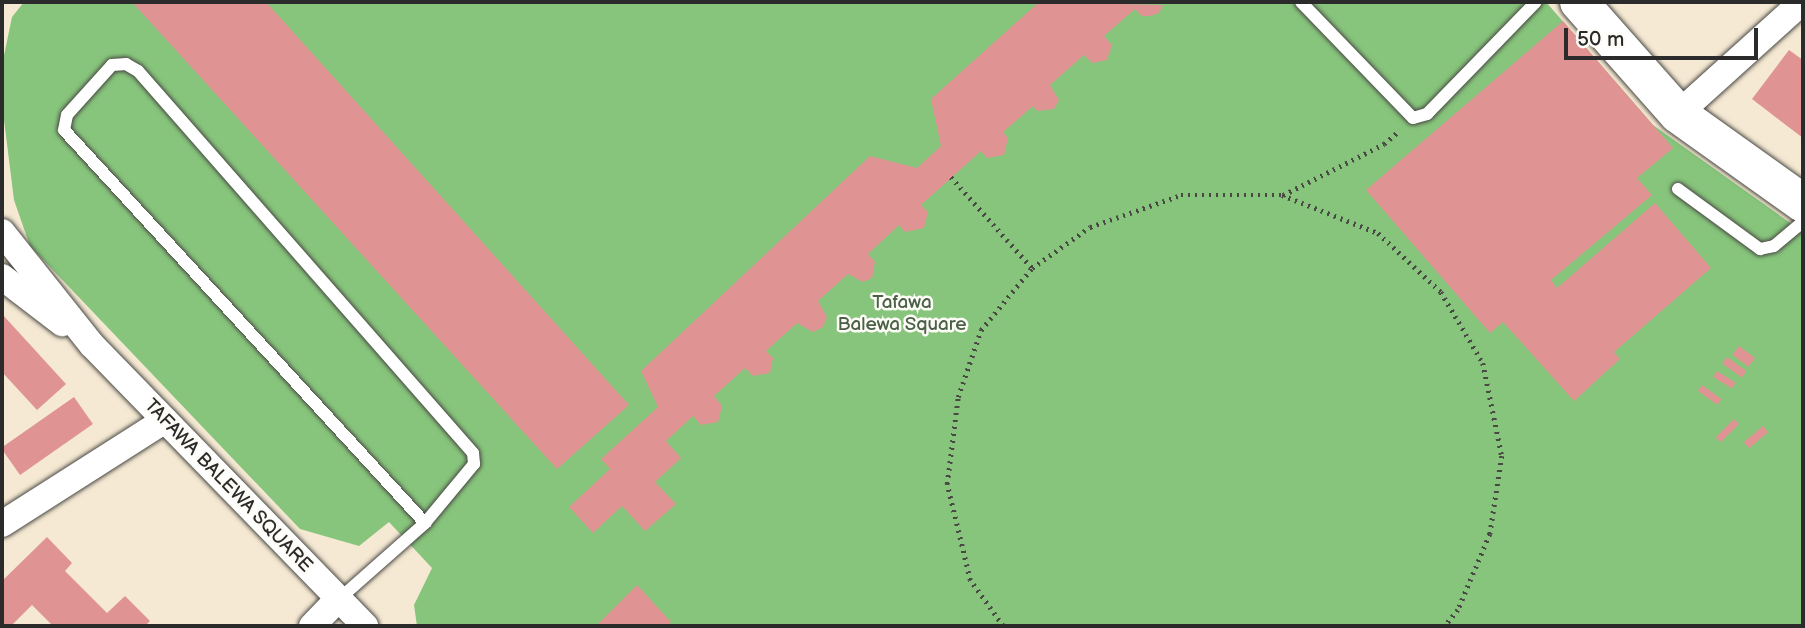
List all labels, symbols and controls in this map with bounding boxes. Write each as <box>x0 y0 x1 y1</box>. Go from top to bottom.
scale bar <box>1567 14 1761 58</box>
text: 50 m <box>1577 27 1624 52</box>
park label: Tafawa Balewa Square <box>837 292 967 336</box>
street label: TAFAWA BALEWA SQUARE <box>139 394 317 578</box>

